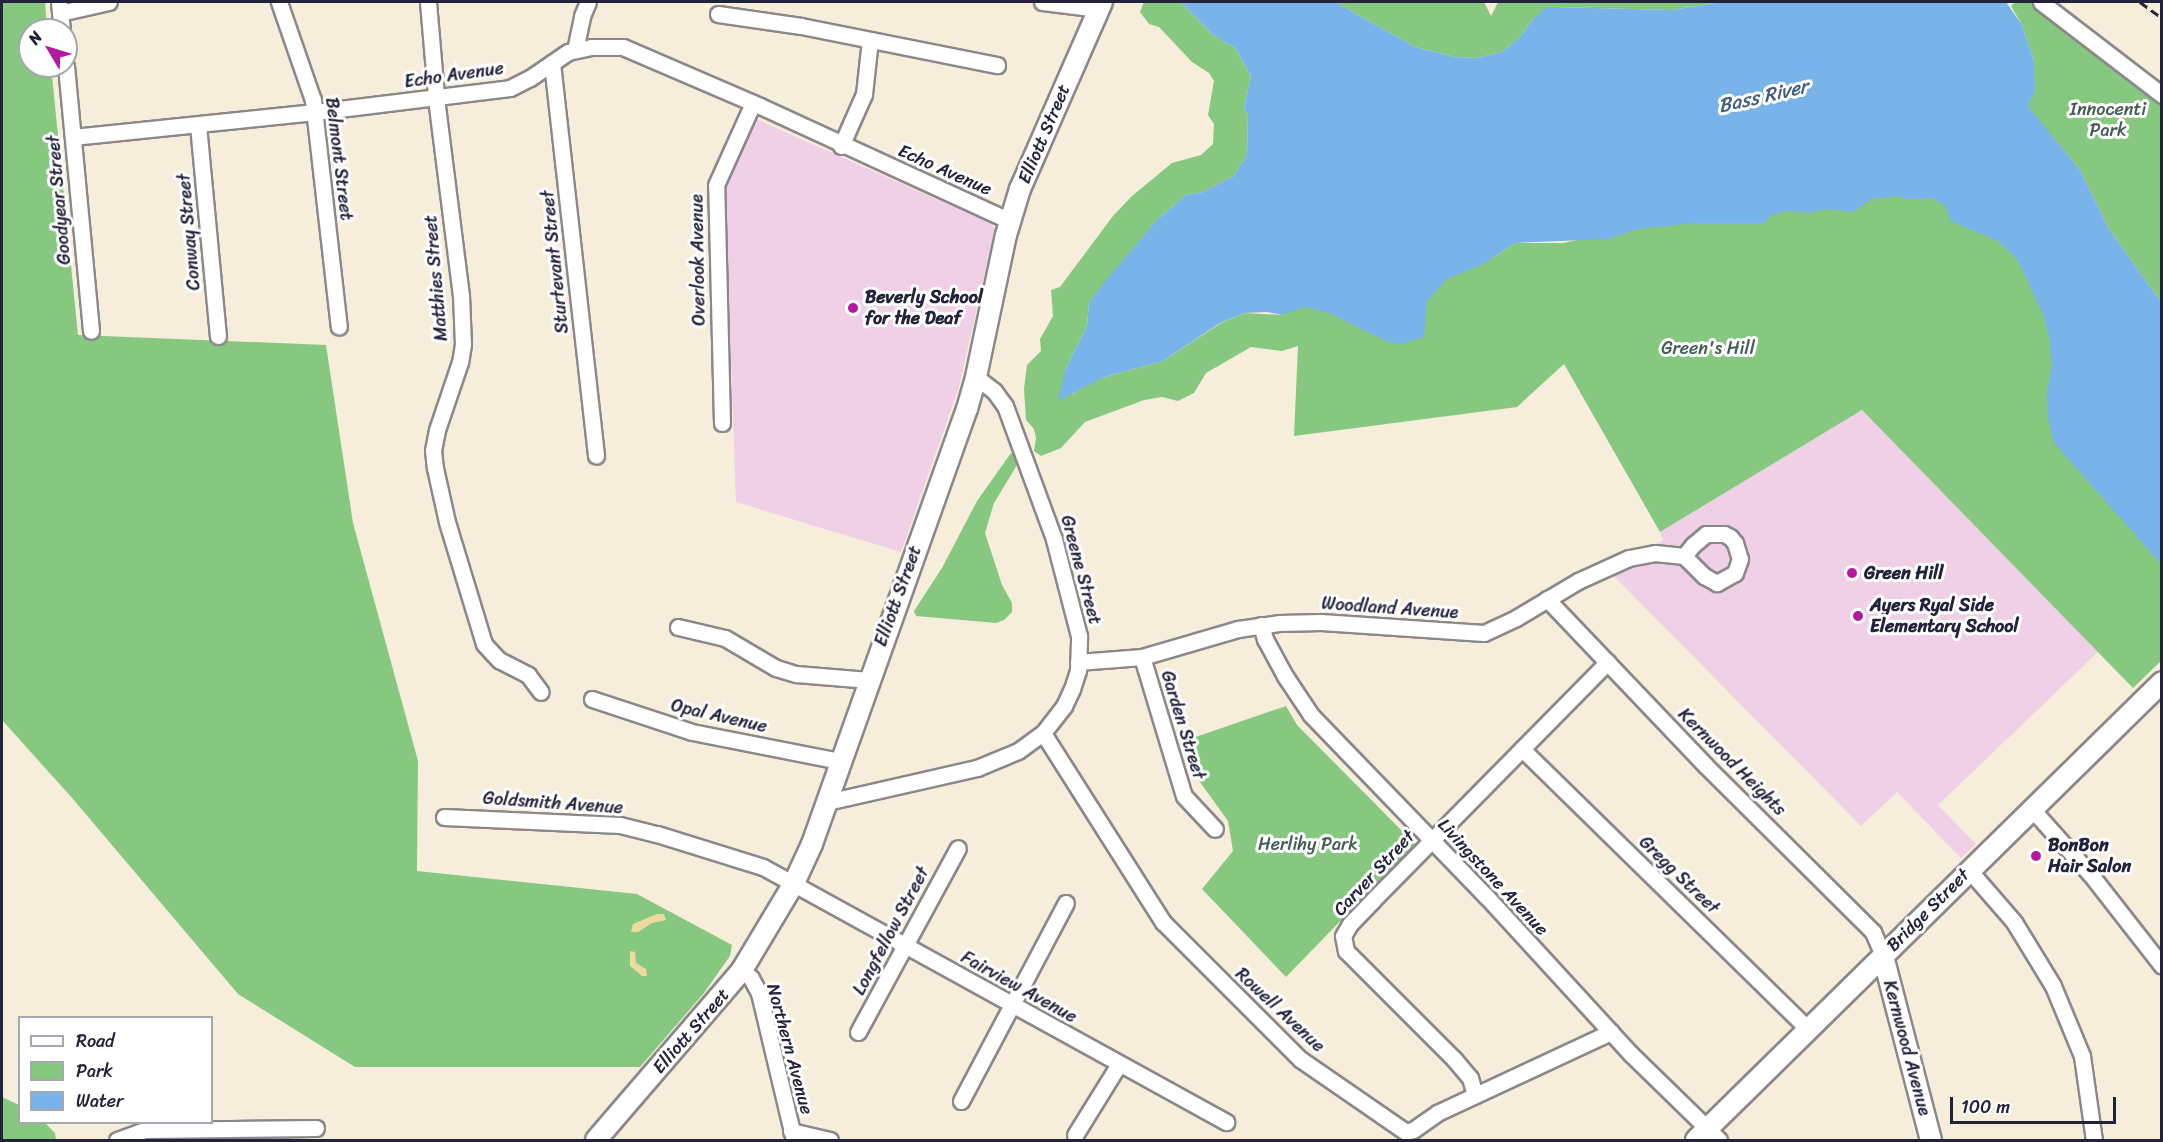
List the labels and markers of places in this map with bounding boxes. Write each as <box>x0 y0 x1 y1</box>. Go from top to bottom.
place label: Beverly School for the Deaf <box>865 287 983 330</box>
marker: Beverly School for the Deaf <box>846 301 860 315</box>
place label: Green Hill <box>1864 562 1943 584</box>
marker: Green Hill <box>1845 566 1859 580</box>
place label: Ayers Ryal Side Elementary School <box>1870 595 2019 638</box>
marker: Ayers Ryal Side Elementary School <box>1851 609 1865 623</box>
place label: BonBon Hair Salon <box>2048 835 2131 878</box>
marker: BonBon Hair Salon <box>2029 849 2043 863</box>

